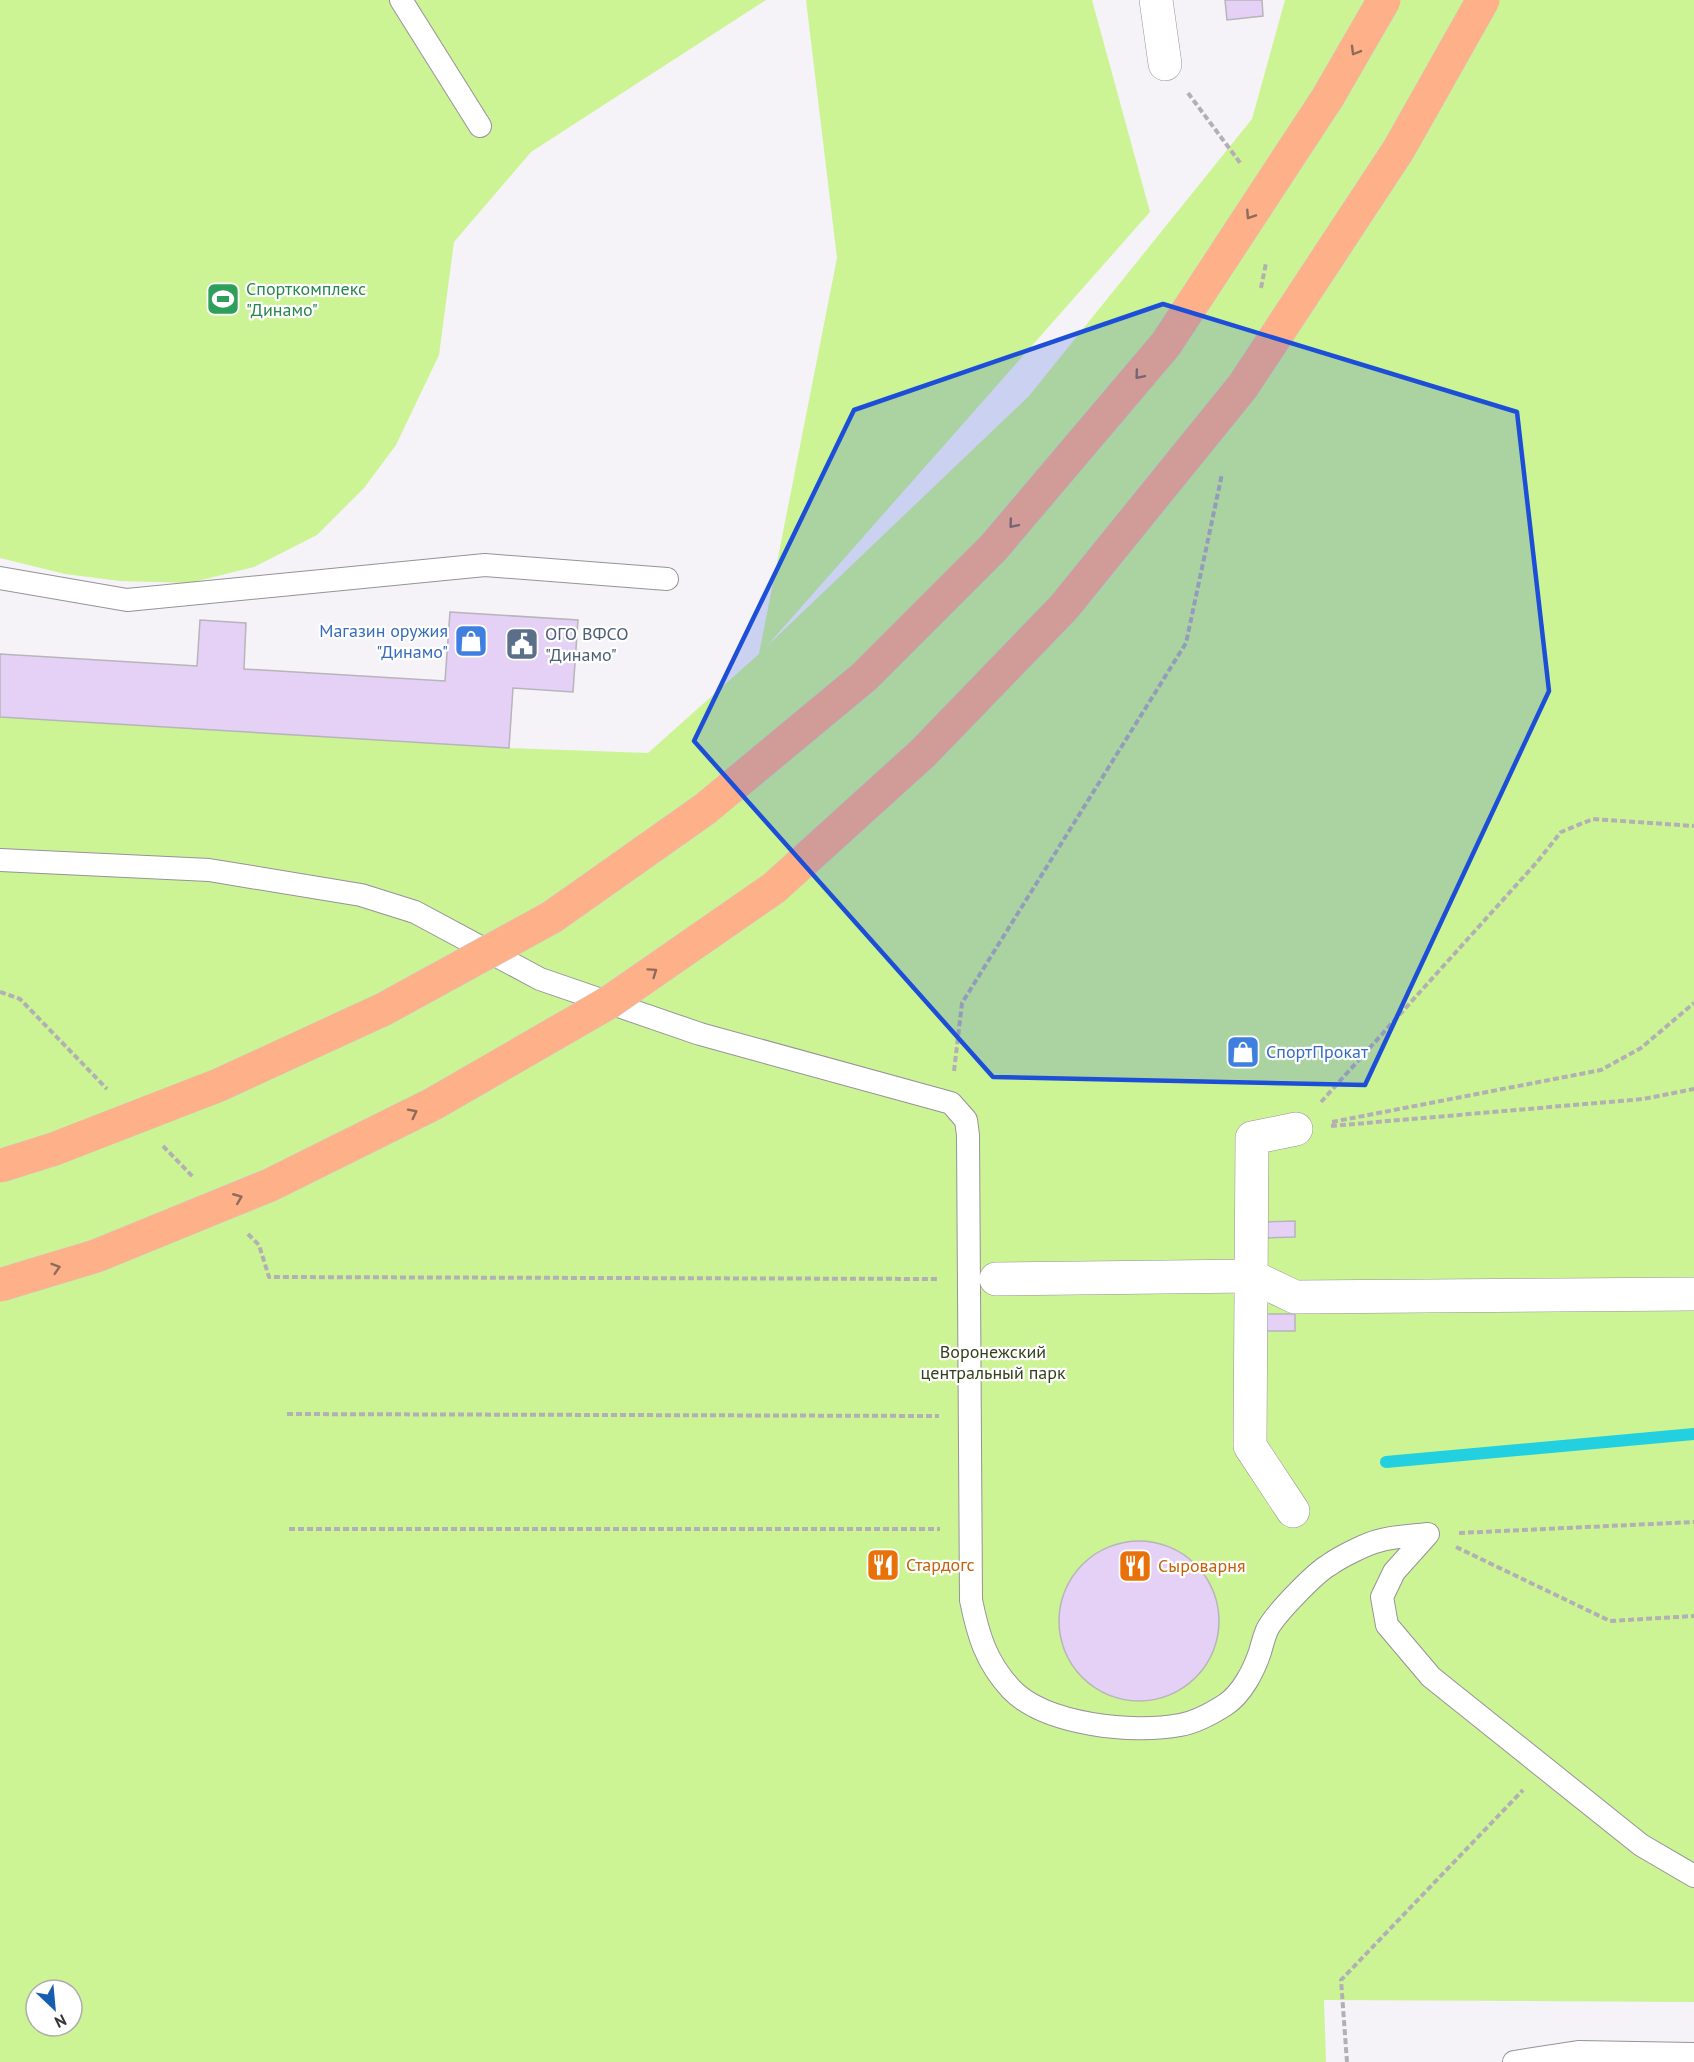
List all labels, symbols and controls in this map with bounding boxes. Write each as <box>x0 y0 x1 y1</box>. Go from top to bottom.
one-way arrow <box>1350 45 1362 55</box>
one-way arrow <box>1246 209 1257 220</box>
place label: Спорткомплекс "Динамо" <box>246 277 366 321</box>
sports icon: Спорткомплекс "Динамо" <box>205 281 241 317</box>
one-way arrow <box>1135 368 1146 379</box>
one-way arrow <box>1010 517 1021 528</box>
place label: Магазин оружия "Динамо" <box>319 619 448 663</box>
place label: ОГО ВФСО "Динамо" <box>545 622 629 666</box>
shop icon: Магазин оружия "Динамо" <box>453 623 489 659</box>
public building icon: ОГО ВФСО "Динамо" <box>504 626 540 662</box>
one-way arrow <box>647 968 658 979</box>
shop icon: СпортПрокат <box>1225 1034 1261 1070</box>
place label: СпортПрокат <box>1266 1040 1369 1063</box>
one-way arrow <box>407 1109 418 1121</box>
one-way arrow <box>232 1193 243 1205</box>
one-way arrow <box>50 1263 61 1275</box>
park label: Воронежский центральный парк <box>920 1340 1066 1384</box>
restaurant icon: Стардогс <box>865 1547 901 1583</box>
restaurant icon: Сыроварня <box>1117 1548 1153 1584</box>
place label: Стардогс <box>906 1553 975 1576</box>
place label: Сыроварня <box>1158 1554 1245 1577</box>
north arrow <box>24 1978 84 2038</box>
text: N <box>51 2010 70 2033</box>

